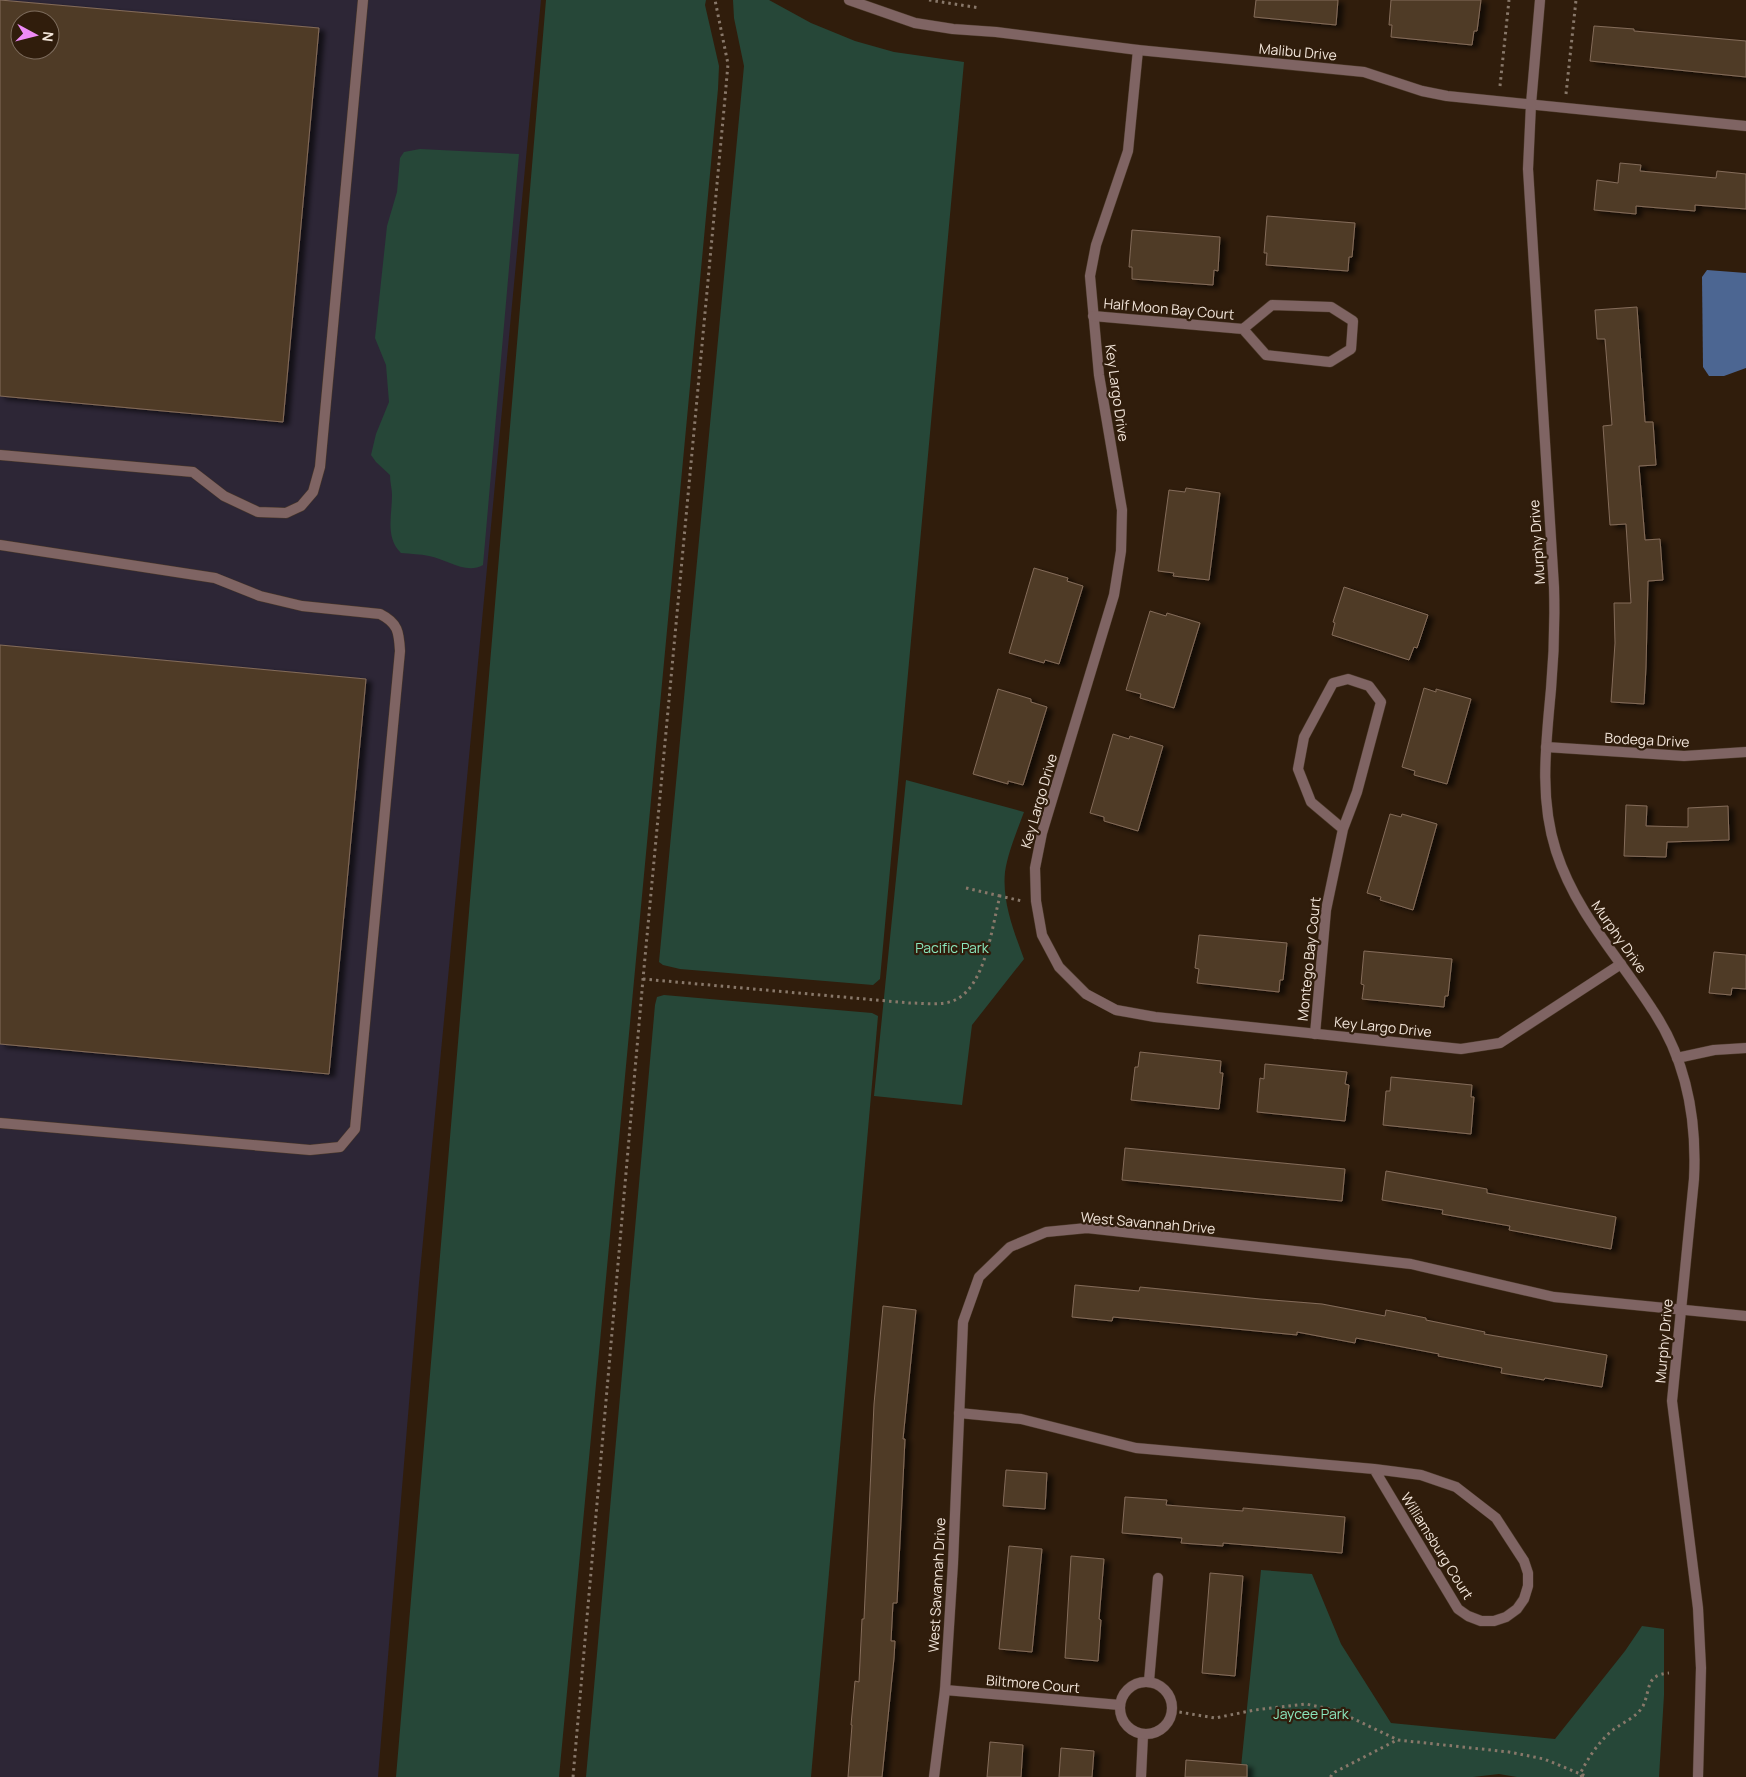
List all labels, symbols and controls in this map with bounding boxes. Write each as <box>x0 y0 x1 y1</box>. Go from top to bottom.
north arrow <box>10 10 60 60</box>
text: N <box>38 30 58 43</box>
street label: Malibu Drive <box>1258 39 1338 64</box>
street label: Half Moon Bay Court <box>1103 293 1236 324</box>
street label: Key Largo Drive <box>1101 343 1134 443</box>
street label: Murphy Drive <box>1524 499 1549 585</box>
street label: Bodega Drive <box>1604 728 1690 751</box>
street label: Key Largo Drive <box>1016 751 1061 850</box>
street label: Montego Bay Court <box>1293 896 1325 1022</box>
street label: Murphy Drive <box>1587 897 1651 977</box>
park label: Pacific Park <box>915 938 990 957</box>
street label: Key Largo Drive <box>1333 1012 1433 1041</box>
street label: West Savannah Drive <box>1080 1207 1216 1238</box>
street label: Murphy Drive <box>1650 1298 1677 1384</box>
street label: Williamsburg Court <box>1397 1489 1478 1603</box>
street label: West Savannah Drive <box>923 1517 950 1653</box>
street label: Biltmore Court <box>985 1670 1081 1697</box>
park label: Jaycee Park <box>1273 1704 1350 1723</box>

